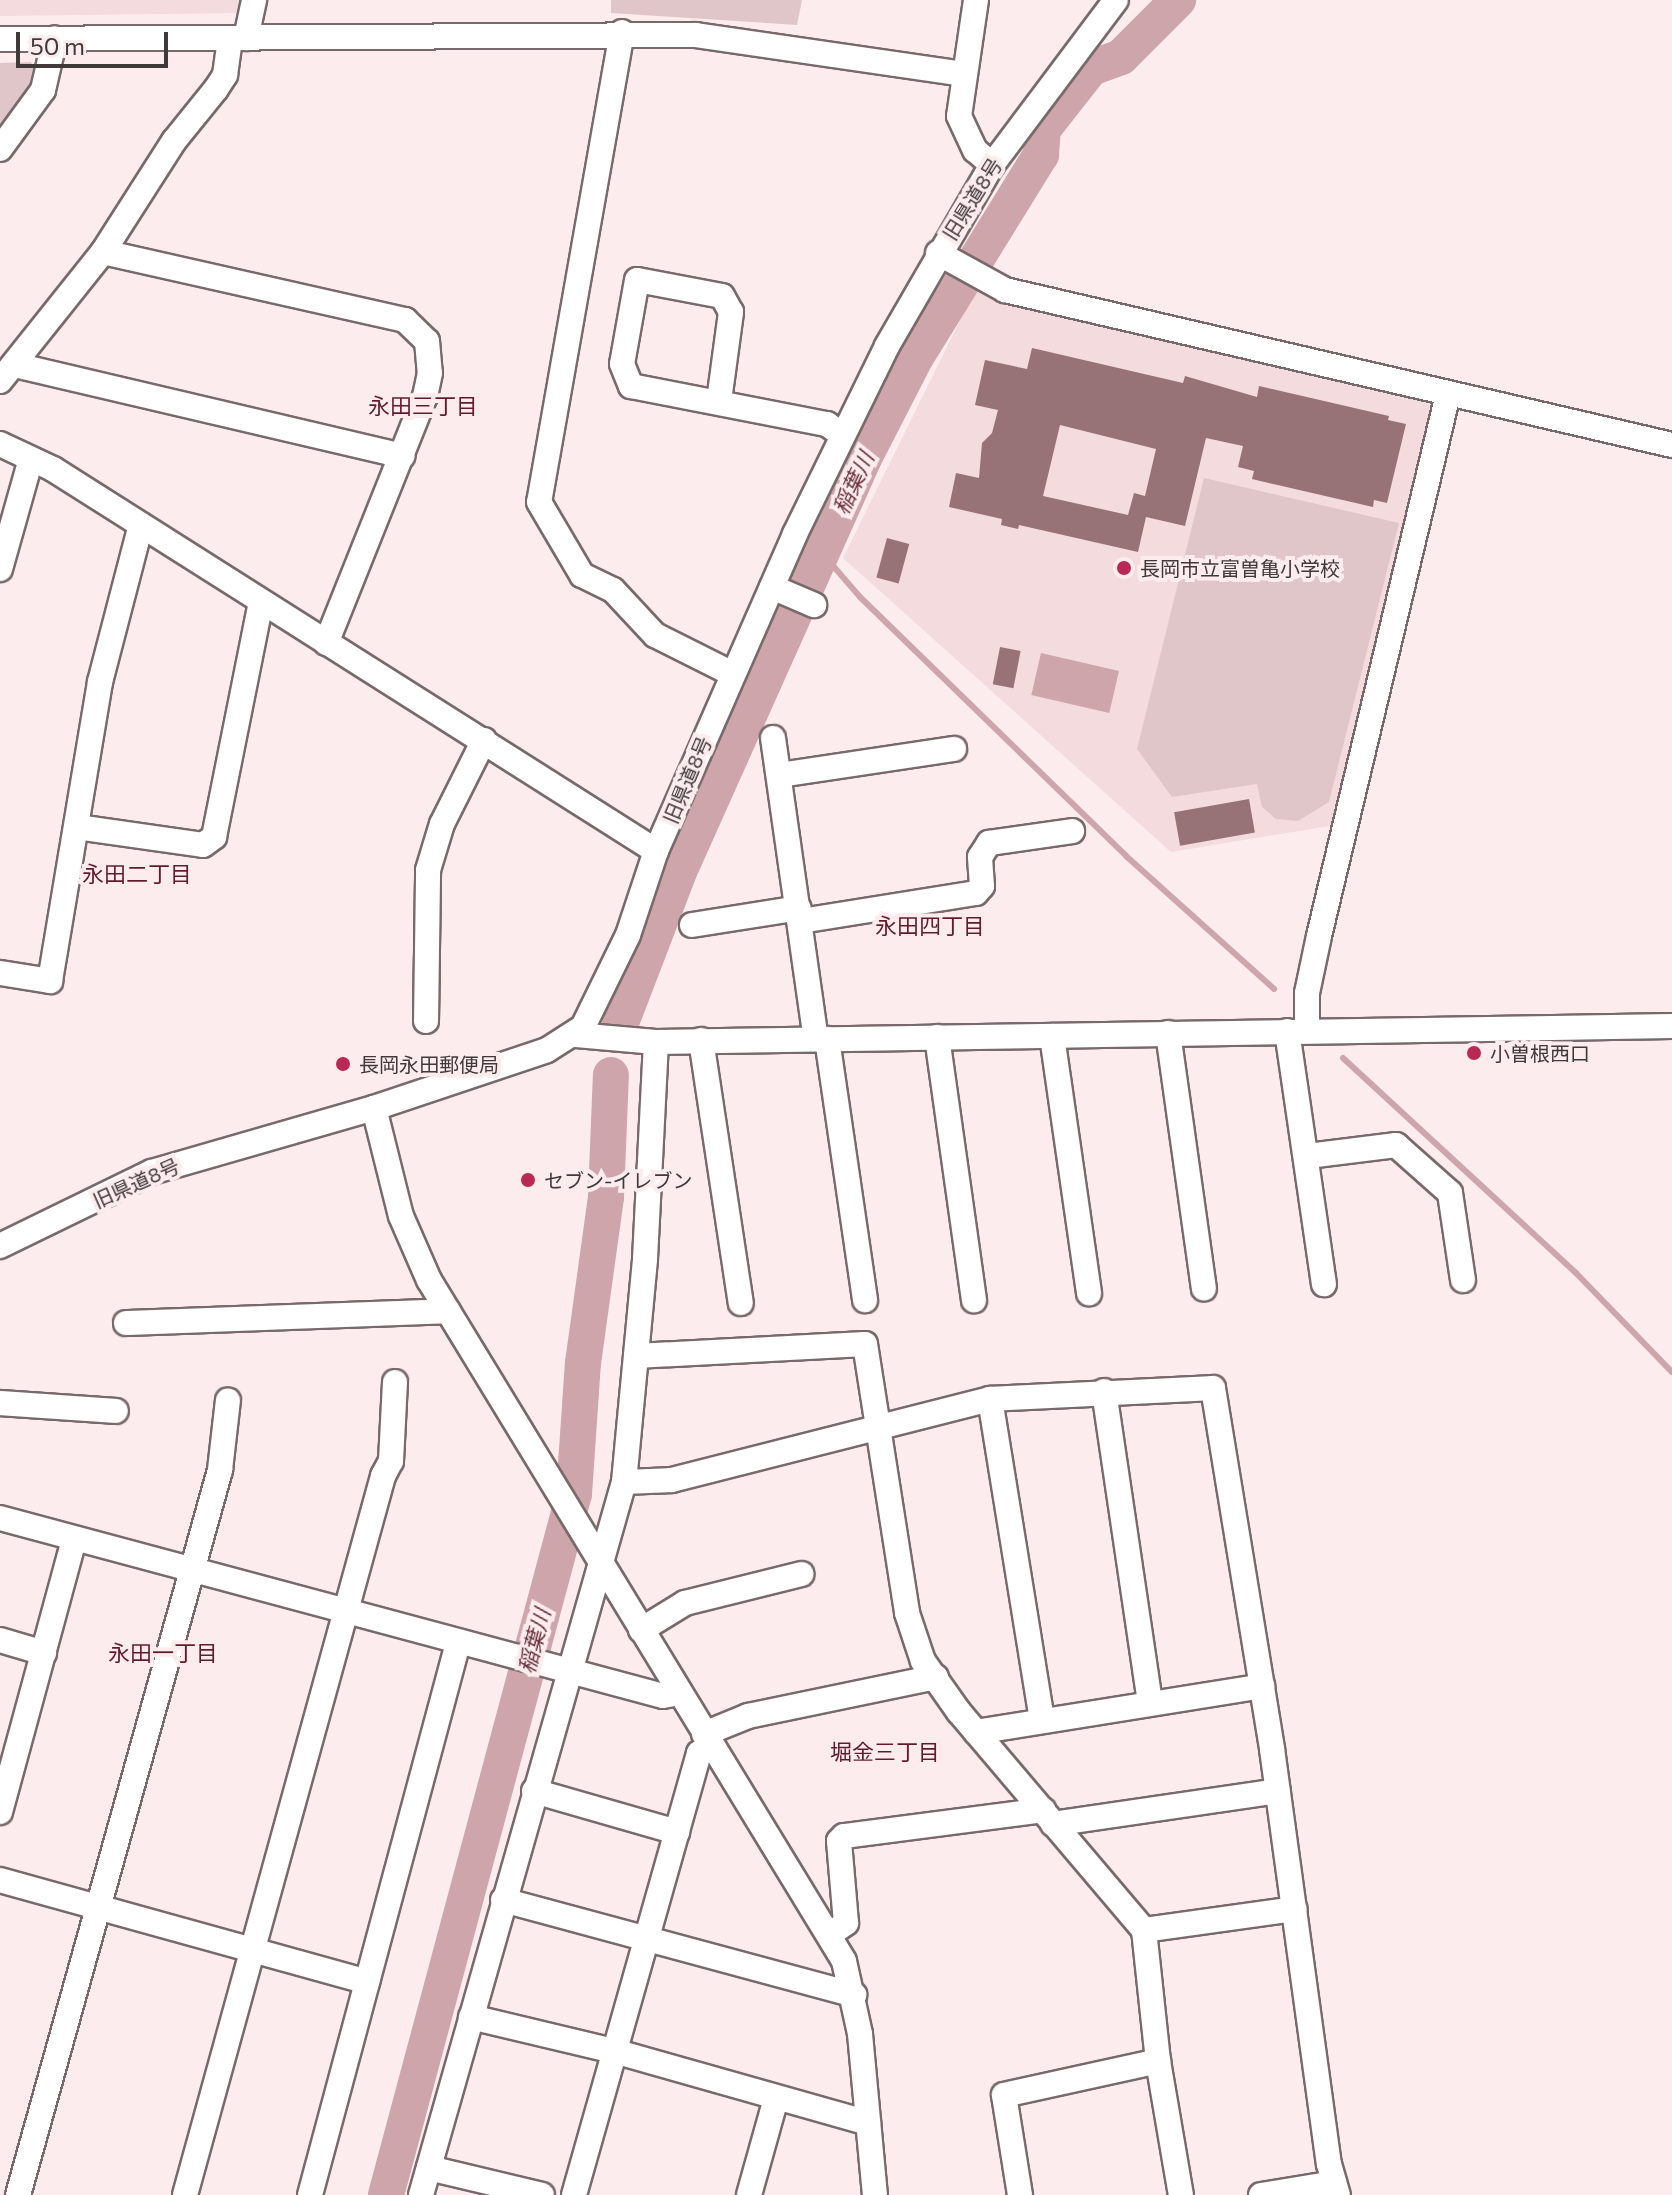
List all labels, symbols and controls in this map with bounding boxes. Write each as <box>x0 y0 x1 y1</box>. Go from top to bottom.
scale bar <box>20 16 172 66</box>
text: 50 m <box>30 31 85 60</box>
street label: 旧県道8号 <box>937 154 1007 244</box>
district label: 永田三丁目 <box>368 393 478 419</box>
water label: 稲葉川 <box>827 448 879 518</box>
place label: 長岡市立富曽亀小学校 <box>1140 556 1340 580</box>
marker: 長岡市立富曽亀小学校 <box>1115 559 1133 577</box>
street label: 旧県道8号 <box>658 733 716 827</box>
district label: 永田二丁目 <box>82 861 192 887</box>
district label: 永田四丁目 <box>875 913 985 939</box>
place label: 小曽根西口 <box>1490 1041 1590 1065</box>
marker: 小曽根西口 <box>1465 1044 1483 1062</box>
place label: 長岡永田郵便局 <box>359 1052 499 1076</box>
marker: 長岡永田郵便局 <box>334 1055 352 1073</box>
street label: 旧県道8号 <box>89 1153 183 1213</box>
place label: セブン-イレブン <box>544 1168 692 1192</box>
marker: セブン-イレブン <box>519 1171 537 1189</box>
water label: 稲葉川 <box>513 1606 555 1676</box>
district label: 永田一丁目 <box>108 1640 218 1666</box>
district label: 堀金三丁目 <box>830 1739 940 1765</box>

